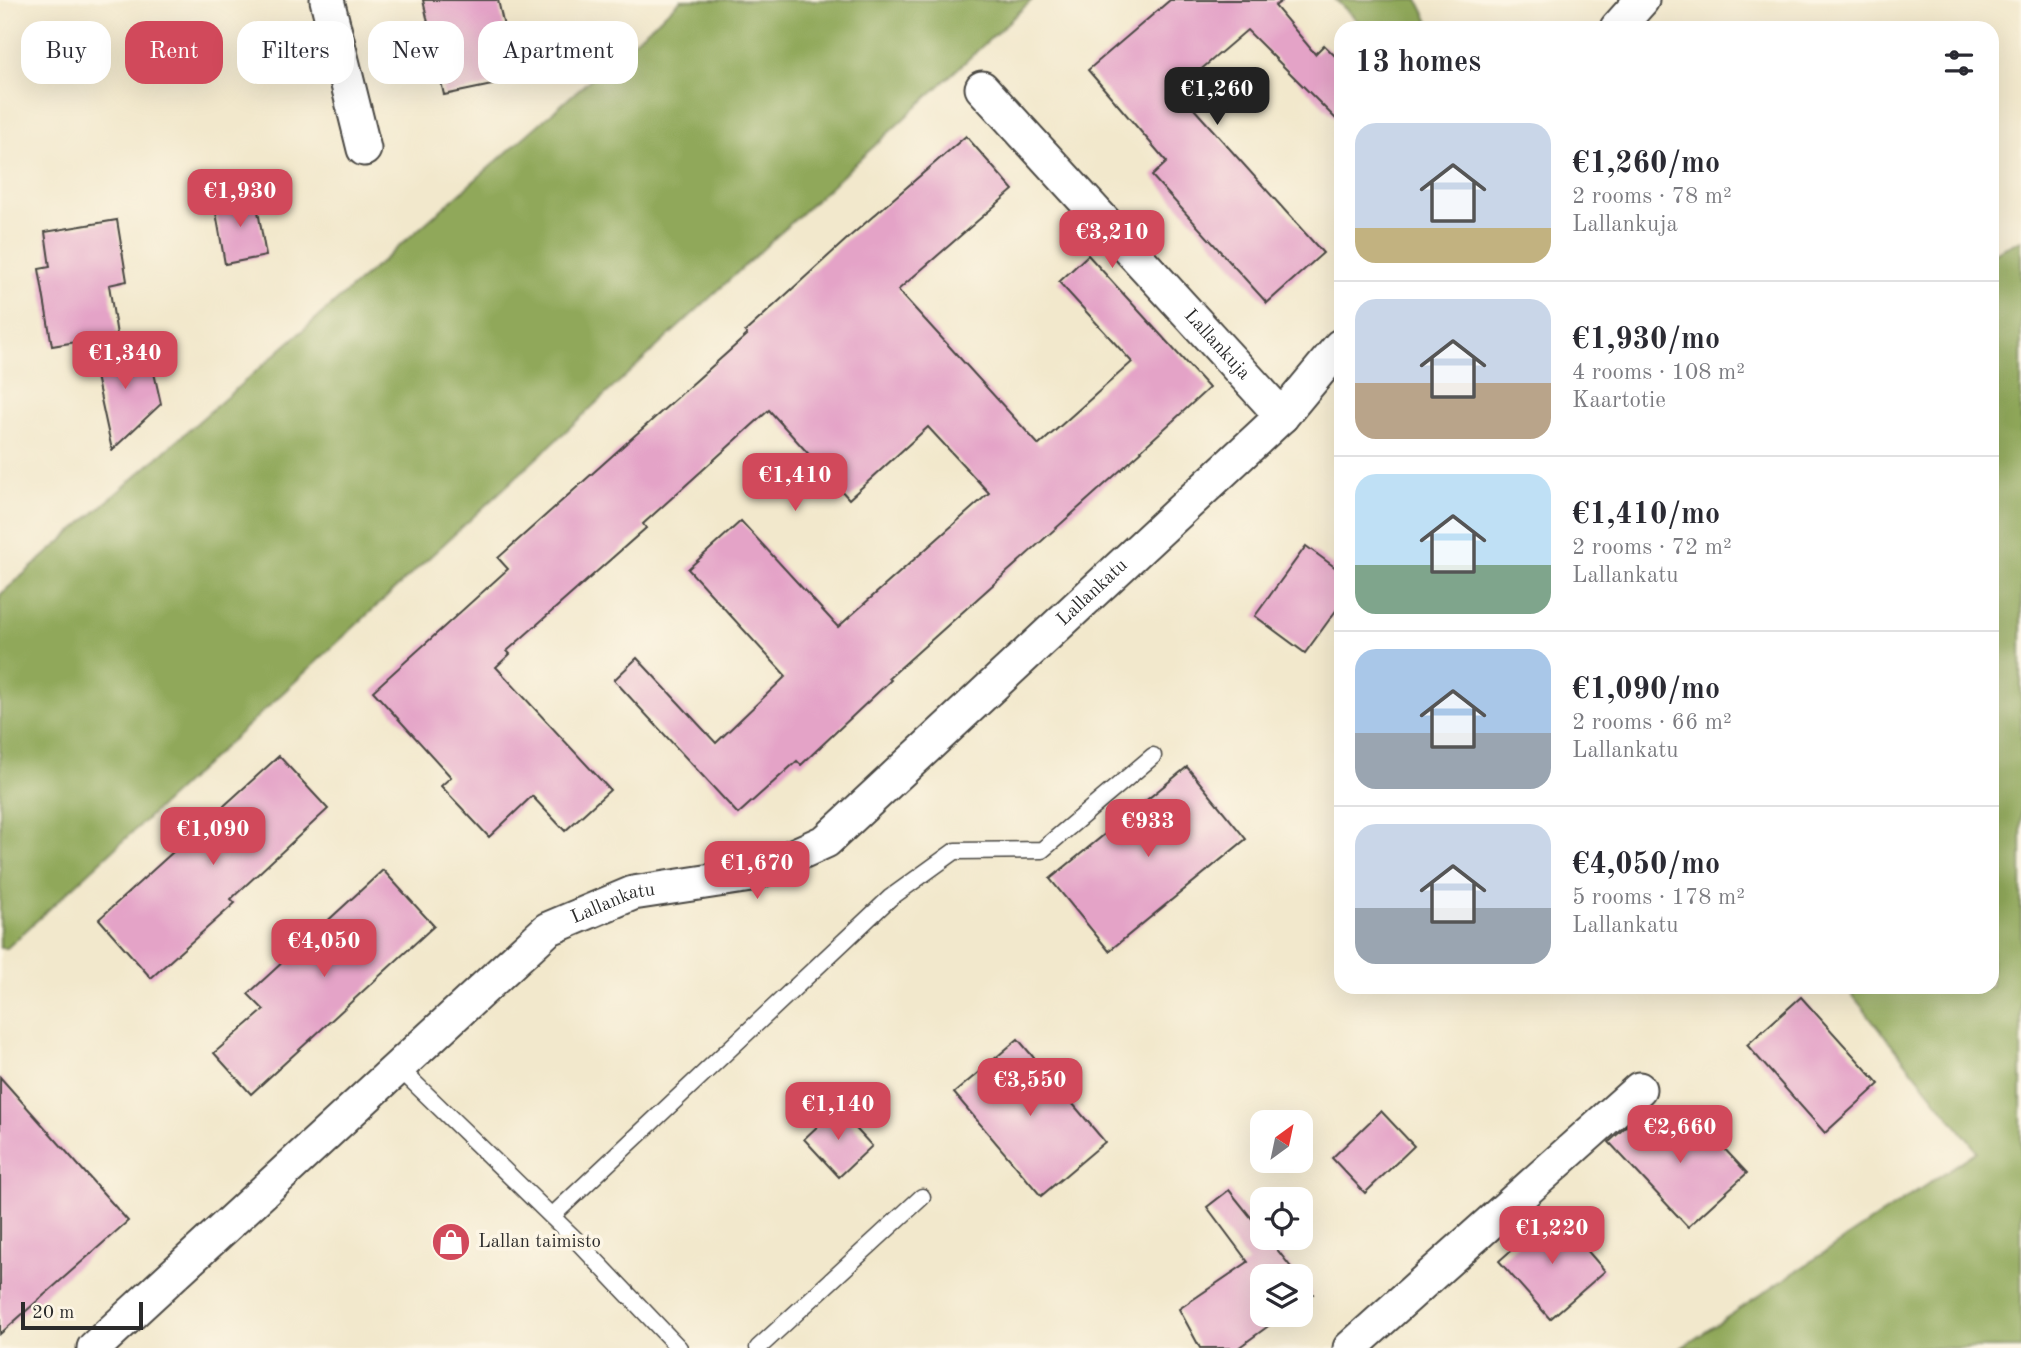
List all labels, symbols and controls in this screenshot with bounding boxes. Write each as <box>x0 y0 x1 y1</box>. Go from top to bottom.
chip: Buy <box>21 21 111 84</box>
chip: Rent <box>125 21 223 84</box>
chip: Filters <box>237 21 354 84</box>
chip: New <box>368 21 464 84</box>
chip: Apartment <box>478 21 638 84</box>
icon: filters <box>1940 44 1978 82</box>
text: 13 homes <box>1355 48 1481 78</box>
pin: €1,260 <box>1160 68 1274 127</box>
text: €1,260 <box>1180 78 1254 101</box>
text: €1,260/mo <box>1572 149 1720 179</box>
icon: home <box>1411 151 1495 235</box>
pin: €1,930 <box>183 170 297 229</box>
text: €1,930 <box>203 180 277 203</box>
text: 2 rooms · 78 m² <box>1572 185 1732 208</box>
pin: €3,210 <box>1055 210 1169 270</box>
text: Lallankuja <box>1572 213 1678 236</box>
text: €3,210 <box>1075 221 1149 244</box>
street label: Lallankuja <box>1180 306 1254 384</box>
text: €1,930/mo <box>1572 325 1720 355</box>
icon: home <box>1411 327 1495 411</box>
pin: €1,340 <box>68 332 182 391</box>
text: €1,340 <box>88 342 162 365</box>
text: 4 rooms · 108 m² <box>1572 361 1745 384</box>
text: Kaartotie <box>1572 389 1666 412</box>
pin: €1,410 <box>738 454 852 513</box>
text: €1,410 <box>758 464 832 487</box>
text: €1,410/mo <box>1572 500 1720 530</box>
icon: home <box>1411 502 1495 586</box>
text: 2 rooms · 72 m² <box>1572 536 1732 559</box>
street label: Lallankatu <box>1054 556 1131 630</box>
text: Lallankatu <box>1572 564 1679 587</box>
text: €1,090/mo <box>1572 675 1720 705</box>
icon: home <box>1411 677 1495 761</box>
text: 2 rooms · 66 m² <box>1572 711 1732 734</box>
text: Lallankatu <box>1572 739 1679 762</box>
pin: €933 <box>1107 800 1189 859</box>
pin: €1,090 <box>156 808 270 867</box>
text: €933 <box>1121 810 1175 833</box>
text: €1,090 <box>176 818 250 841</box>
pin: €1,670 <box>700 842 814 901</box>
text: €4,050/mo <box>1572 850 1720 880</box>
text: €1,670 <box>720 852 794 875</box>
icon: home <box>1411 852 1495 936</box>
street label: Lallankatu <box>568 880 656 928</box>
text: 5 rooms · 178 m² <box>1572 886 1745 909</box>
text: Lallankatu <box>1572 914 1679 937</box>
pin: €4,050 <box>267 920 381 979</box>
text: €4,050 <box>287 930 361 953</box>
pin: €3,550 <box>973 1058 1087 1118</box>
text: €3,550 <box>993 1069 1067 1092</box>
pin: €1,140 <box>781 1082 895 1142</box>
text: €1,140 <box>801 1093 875 1116</box>
pin: €2,660 <box>1623 1106 1737 1165</box>
north arrow <box>1250 1110 1312 1172</box>
map controls <box>1250 1110 1313 1327</box>
text: €2,660 <box>1643 1116 1717 1139</box>
button: locate <box>1250 1187 1313 1250</box>
pin: €1,220 <box>1495 1206 1609 1266</box>
text: €1,220 <box>1515 1217 1589 1240</box>
shop icon: Lallan taimisto <box>430 1221 472 1263</box>
place label: Lallan taimisto <box>478 1233 601 1252</box>
button: layers <box>1250 1264 1313 1327</box>
scale bar <box>21 1299 144 1331</box>
text: 20 m <box>32 1304 74 1323</box>

